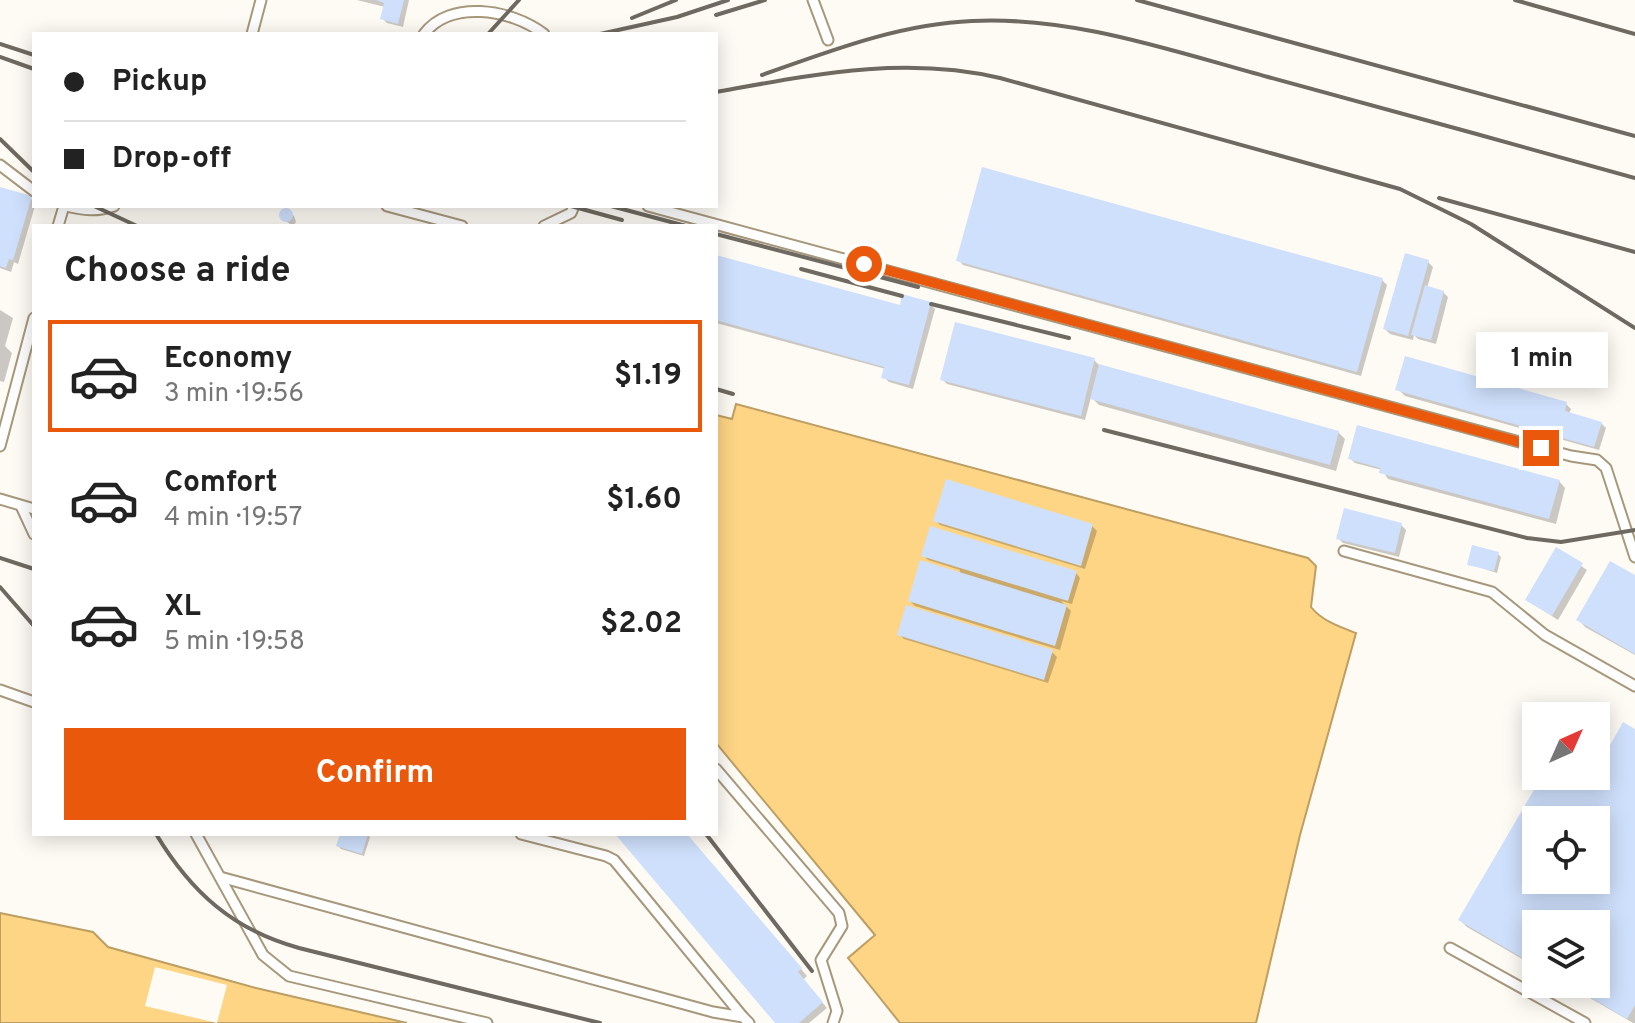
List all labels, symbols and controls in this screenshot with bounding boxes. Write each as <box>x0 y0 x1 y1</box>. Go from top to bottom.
text: Pickup <box>112 64 207 101</box>
text: Drop-off <box>112 141 231 178</box>
route start <box>846 246 882 282</box>
text: Choose a ride <box>64 249 290 295</box>
callout: 1 min <box>1475 332 1607 388</box>
icon: car <box>68 340 140 412</box>
text: Economy <box>164 341 292 378</box>
text: 1 min <box>1511 343 1573 376</box>
text: $1.19 <box>614 358 682 395</box>
text: 3 min · 19:56 <box>164 378 304 411</box>
route end <box>1523 430 1559 466</box>
icon: car <box>68 464 140 536</box>
text: Comfort <box>164 465 277 502</box>
text: $1.60 <box>606 482 682 519</box>
text: 4 min · 19:57 <box>164 502 302 535</box>
icon: car <box>68 588 140 660</box>
text: XL <box>164 589 201 626</box>
text: $2.02 <box>600 606 682 643</box>
text: 5 min · 19:58 <box>164 626 305 659</box>
north arrow <box>1522 702 1610 790</box>
map controls <box>1522 702 1610 998</box>
button: Confirm <box>64 728 686 820</box>
button: locate <box>1522 806 1610 894</box>
button: layers <box>1522 910 1610 998</box>

